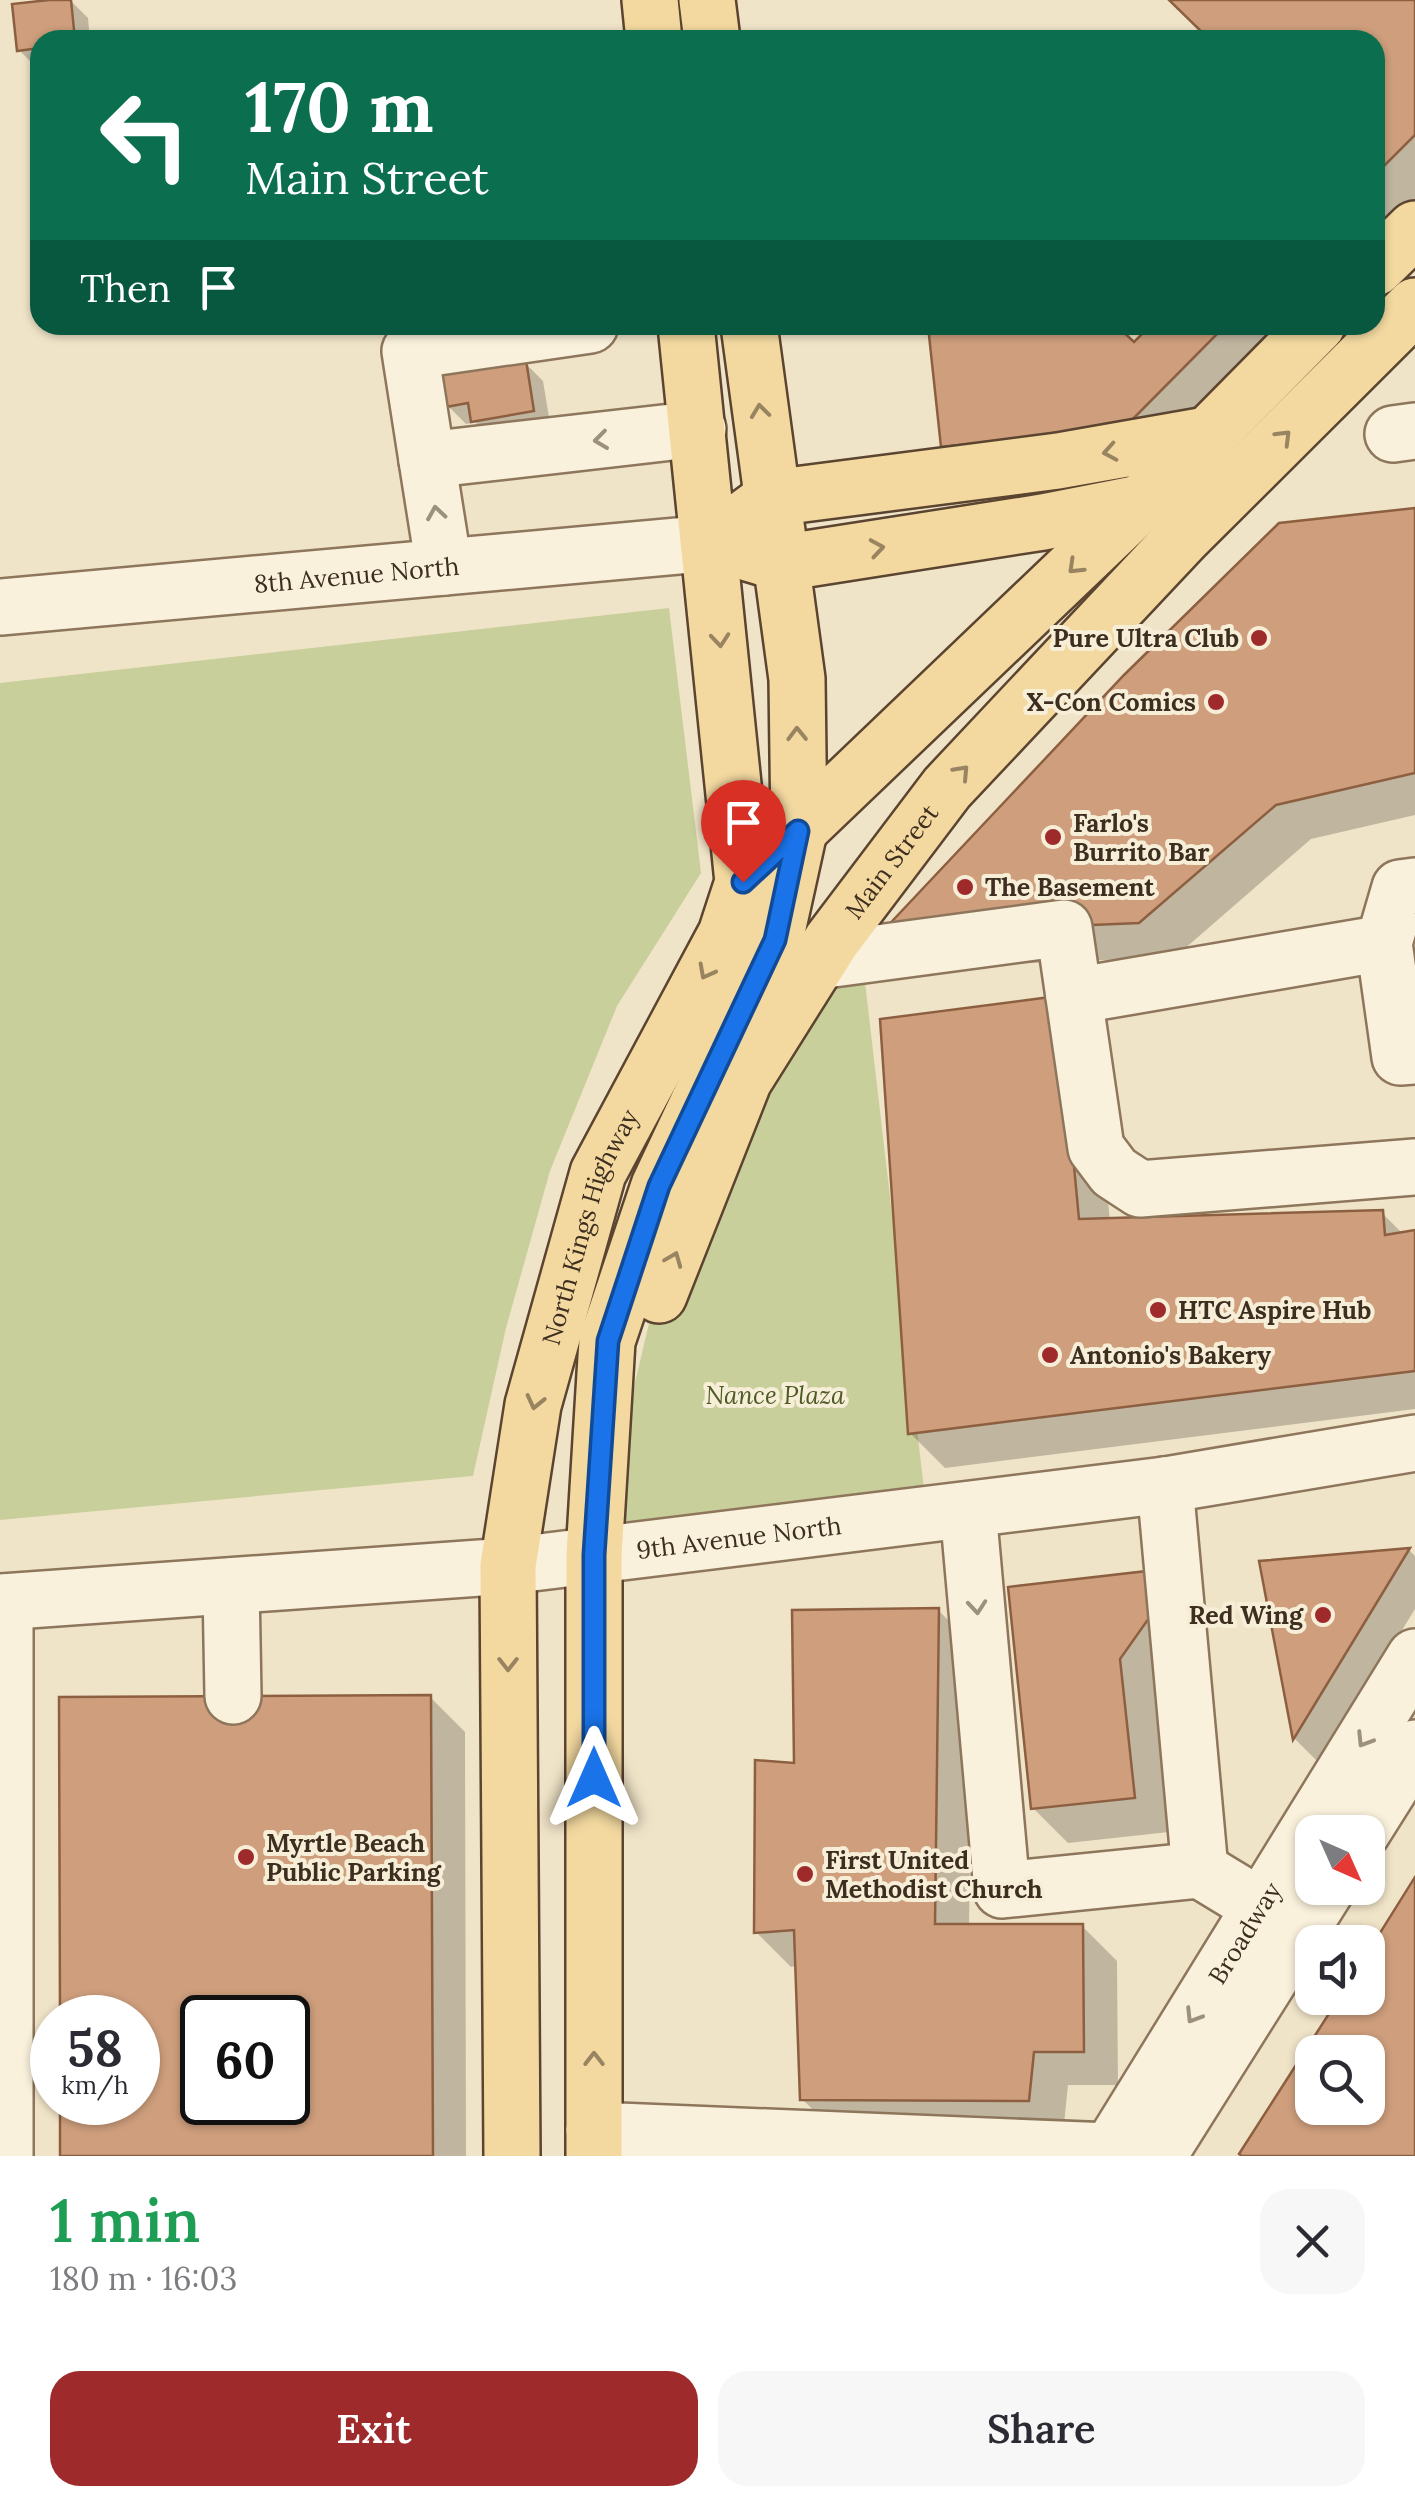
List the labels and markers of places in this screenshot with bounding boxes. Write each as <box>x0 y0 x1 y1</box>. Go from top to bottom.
place label: Pure Ultra Club <box>1052 622 1239 654</box>
marker: Pure Ultra Club <box>1248 627 1270 649</box>
place label: X-Con Comics <box>1027 686 1196 718</box>
marker: X-Con Comics <box>1205 691 1227 713</box>
pin <box>701 780 786 883</box>
place label: Farlo's Burrito Bar <box>1073 807 1210 868</box>
marker: Farlo's Burrito Bar <box>1042 826 1064 848</box>
place label: The Basement <box>985 871 1155 903</box>
marker: The Basement <box>954 876 976 898</box>
place label: HTC Aspire Hub <box>1178 1294 1371 1326</box>
marker: HTC Aspire Hub <box>1147 1299 1169 1321</box>
place label: Antonio's Bakery <box>1070 1339 1271 1371</box>
marker: Antonio's Bakery <box>1039 1344 1061 1366</box>
place label: Red Wing <box>1188 1599 1304 1631</box>
marker: Red Wing <box>1312 1604 1334 1626</box>
place label: Myrtle Beach Public Parking <box>266 1827 442 1888</box>
place label: First United Methodist Church <box>825 1844 1043 1905</box>
marker: Myrtle Beach Public Parking <box>235 1846 257 1868</box>
marker: First United Methodist Church <box>794 1863 816 1885</box>

